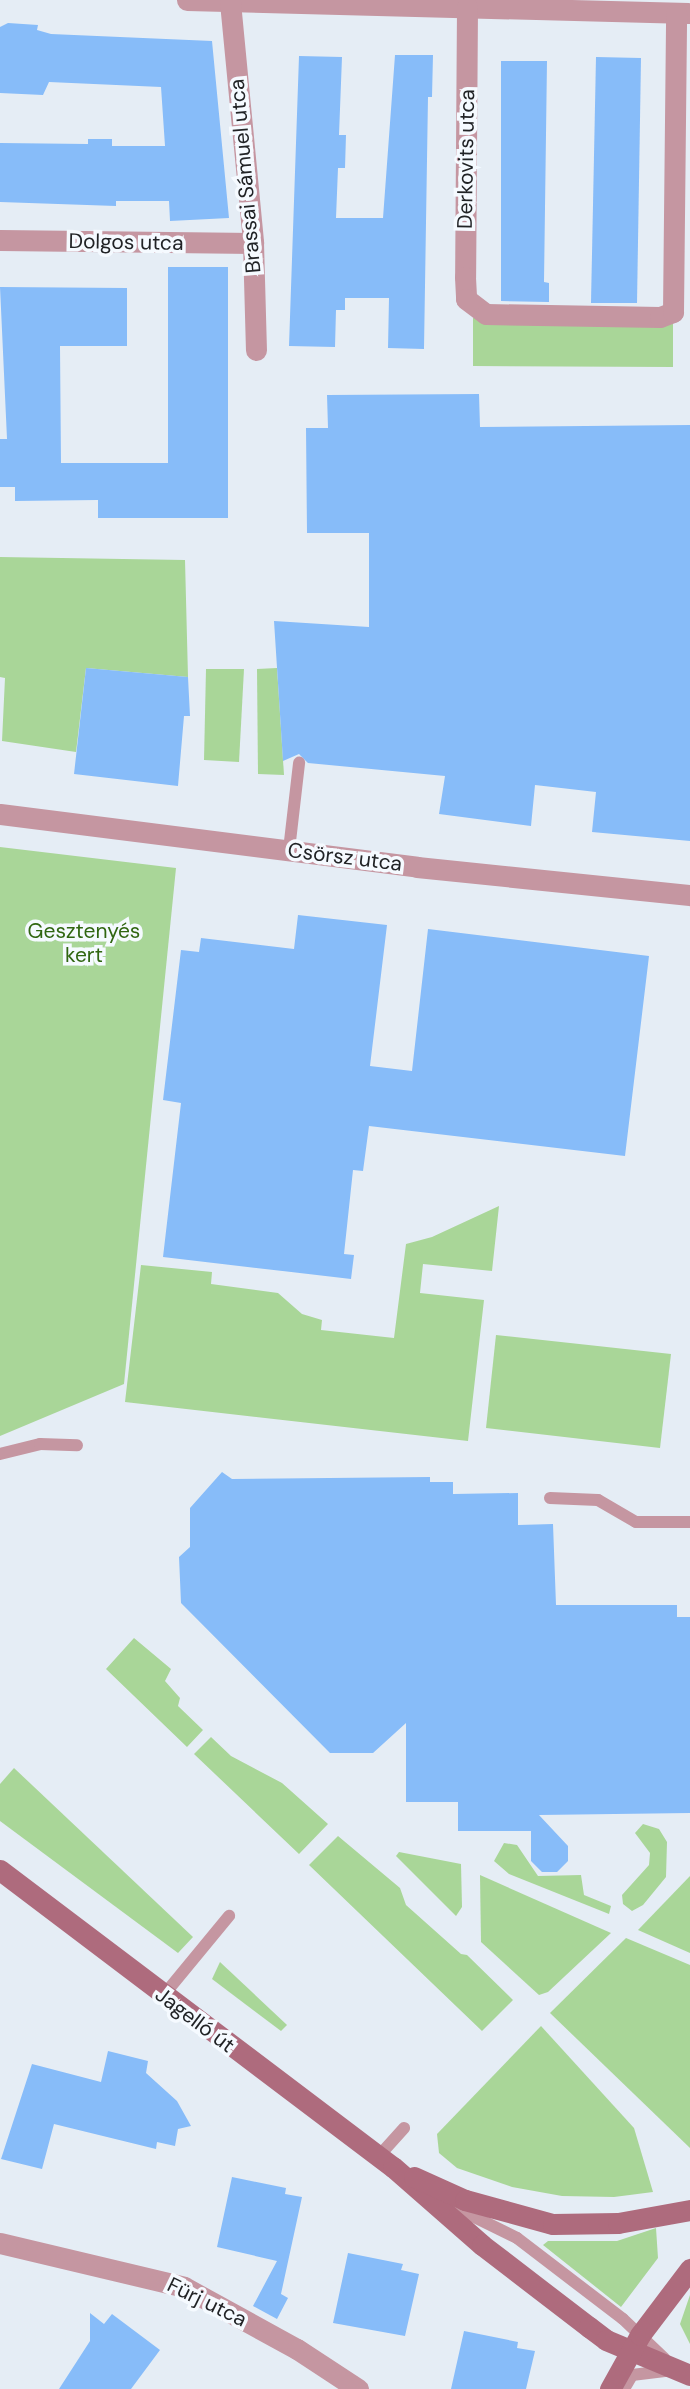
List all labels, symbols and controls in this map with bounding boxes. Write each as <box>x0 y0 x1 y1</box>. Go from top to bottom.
street label: Brassai Sámuel utca <box>224 78 266 274</box>
street label: Derkovits utca <box>452 89 480 229</box>
street label: Dolgos utca <box>68 228 184 256</box>
street label: Csörsz utca <box>286 837 404 877</box>
park label: Gesztenyés kert <box>28 918 140 968</box>
street label: Jagelló út <box>150 1982 240 2058</box>
street label: Fürj utca <box>163 2272 251 2332</box>

